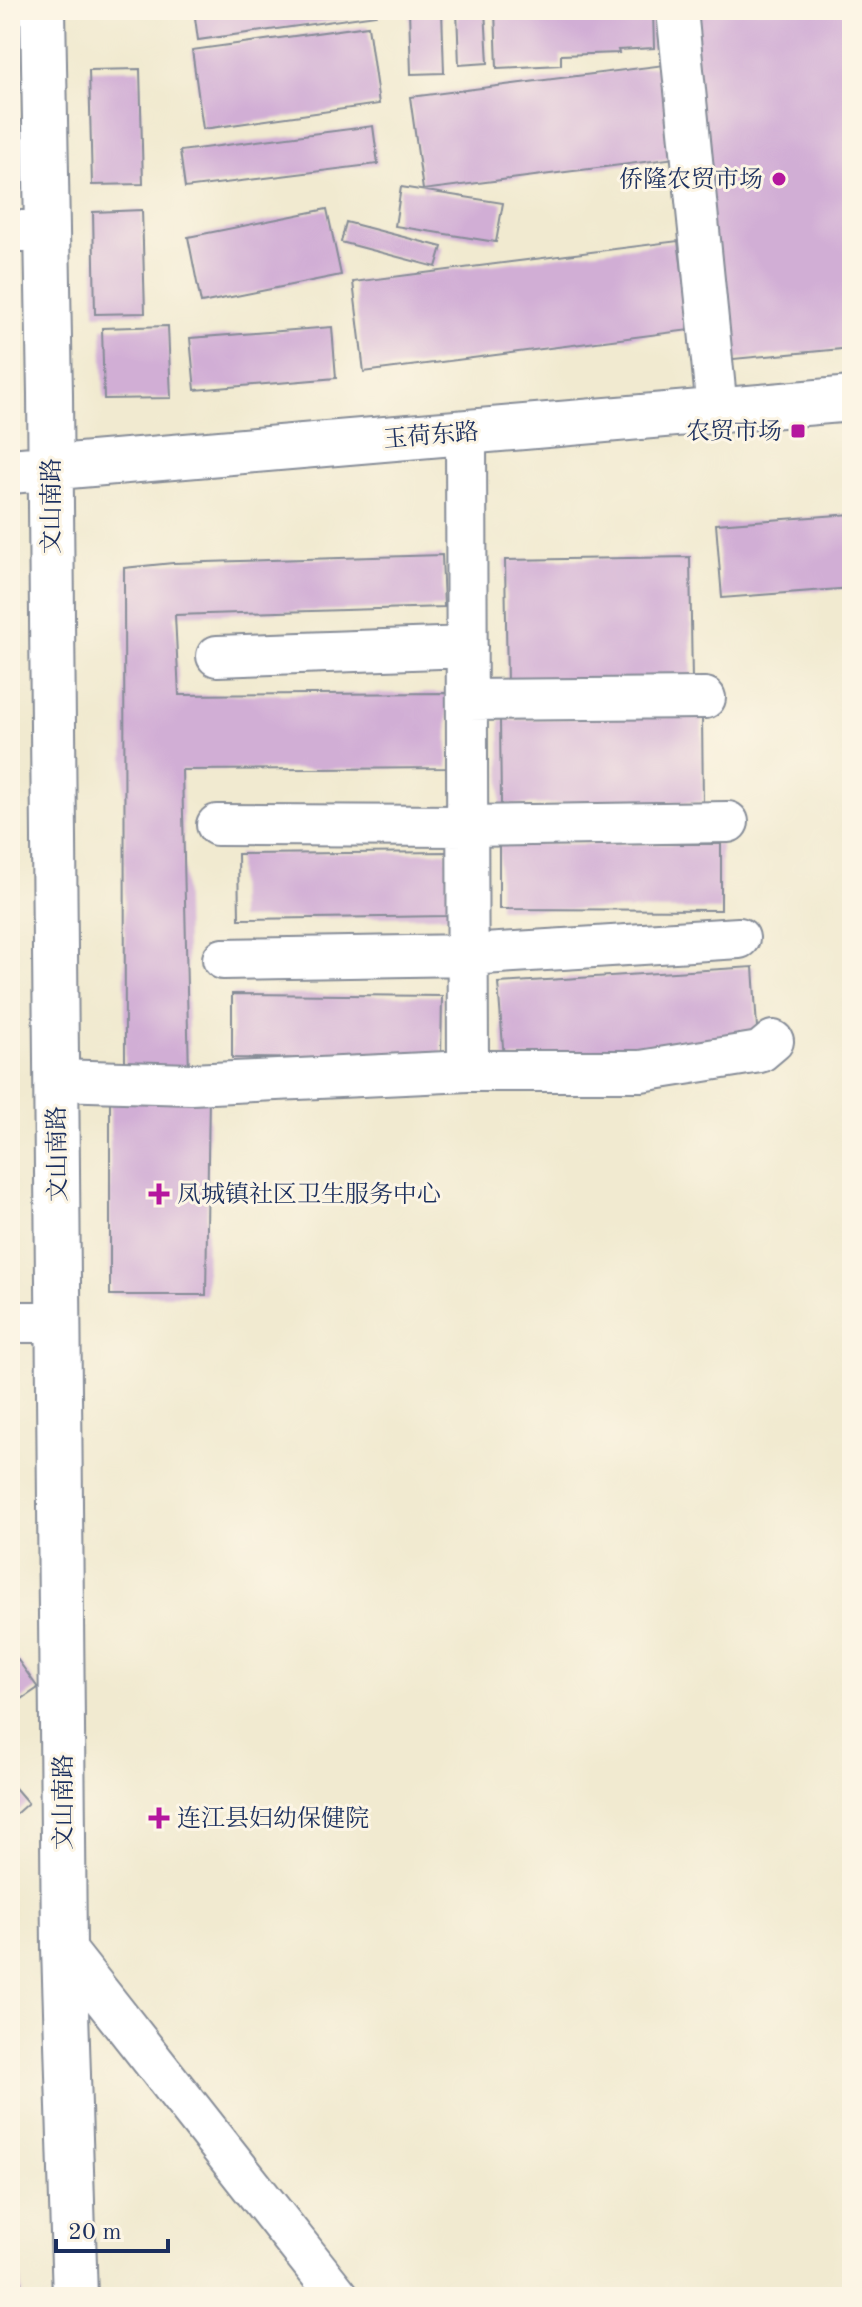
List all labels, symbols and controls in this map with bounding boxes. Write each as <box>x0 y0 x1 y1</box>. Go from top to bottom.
place label: 侨隆农贸市场 <box>619 166 763 193</box>
marker: 侨隆农贸市场 <box>770 170 788 188</box>
street label: 玉荷东路 <box>382 418 480 453</box>
place label: 农贸市场 <box>686 418 782 445</box>
marker: 农贸市场 <box>789 422 807 440</box>
street label: 文山南路 <box>38 458 65 554</box>
street label: 文山南路 <box>43 1106 72 1202</box>
place label: 凤城镇社区卫生服务中心 <box>177 1181 441 1208</box>
marker: 凤城镇社区卫生服务中心 <box>148 1183 170 1205</box>
street label: 文山南路 <box>50 1754 77 1850</box>
place label: 连江县妇幼保健院 <box>177 1805 369 1832</box>
marker: 连江县妇幼保健院 <box>148 1807 170 1829</box>
scale bar <box>56 2203 168 2253</box>
text: 20 m <box>68 2221 122 2245</box>

